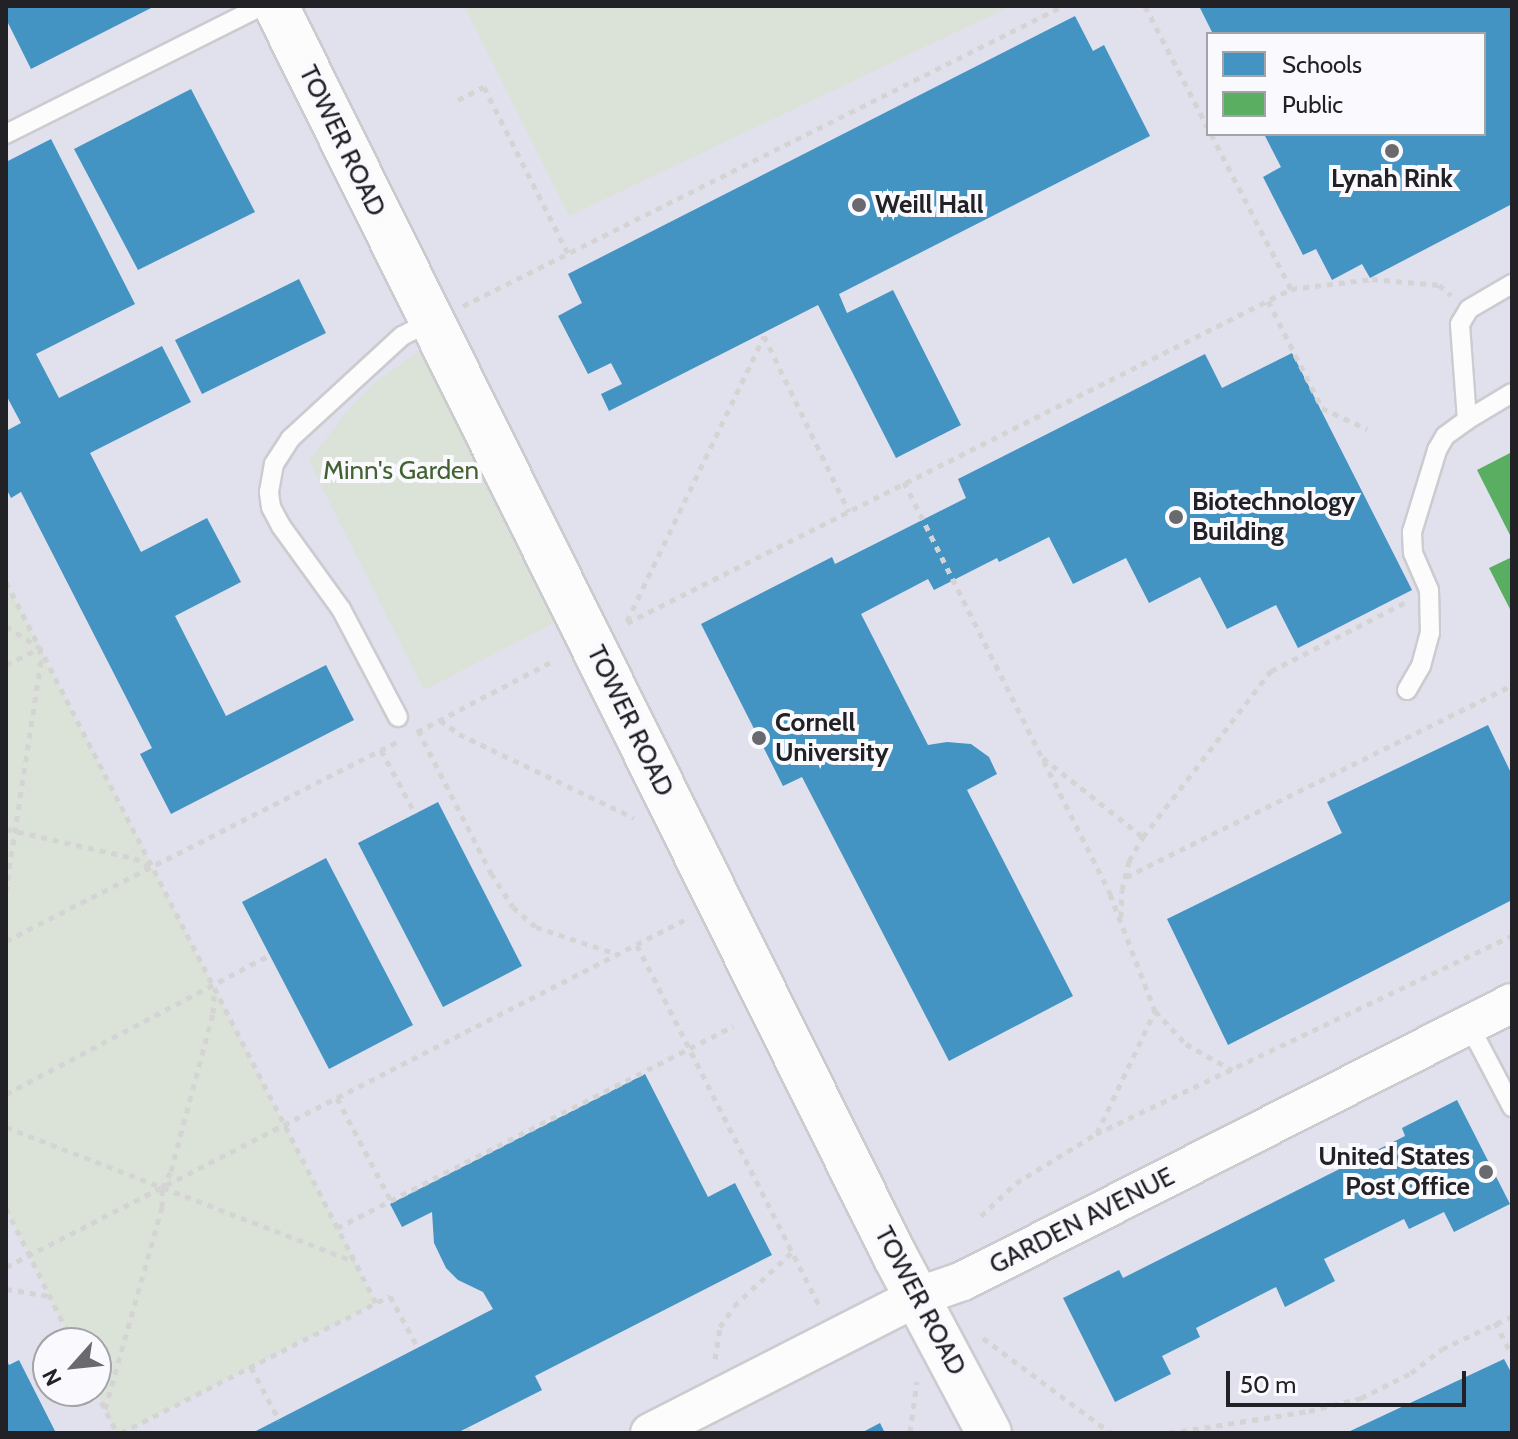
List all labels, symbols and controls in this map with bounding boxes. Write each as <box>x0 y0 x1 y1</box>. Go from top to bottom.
legend <box>1206 32 1486 136</box>
text: Schools <box>1282 50 1362 79</box>
street label: TOWER ROAD <box>292 61 392 221</box>
text: Public <box>1282 90 1343 119</box>
marker: Lynah Rink <box>1383 142 1401 160</box>
place label: Lynah Rink <box>1331 163 1453 195</box>
place label: Weill Hall <box>875 189 984 221</box>
marker: Weill Hall <box>850 196 868 214</box>
park label: Minn's Garden <box>323 455 479 487</box>
place label: Biotechnology Building <box>1192 486 1355 548</box>
marker: Biotechnology Building <box>1167 508 1185 526</box>
street label: TOWER ROAD <box>580 641 680 801</box>
place label: Cornell University <box>775 707 889 768</box>
marker: Cornell University <box>750 729 768 747</box>
place label: United States Post Office <box>1318 1141 1470 1202</box>
street label: GARDEN AVENUE <box>984 1161 1180 1281</box>
marker: United States Post Office <box>1477 1163 1495 1181</box>
street label: TOWER ROAD <box>868 1221 972 1381</box>
north arrow <box>32 1327 112 1407</box>
scale bar <box>1230 1355 1470 1405</box>
text: N <box>36 1364 68 1390</box>
text: 50 m <box>1240 1370 1296 1399</box>

